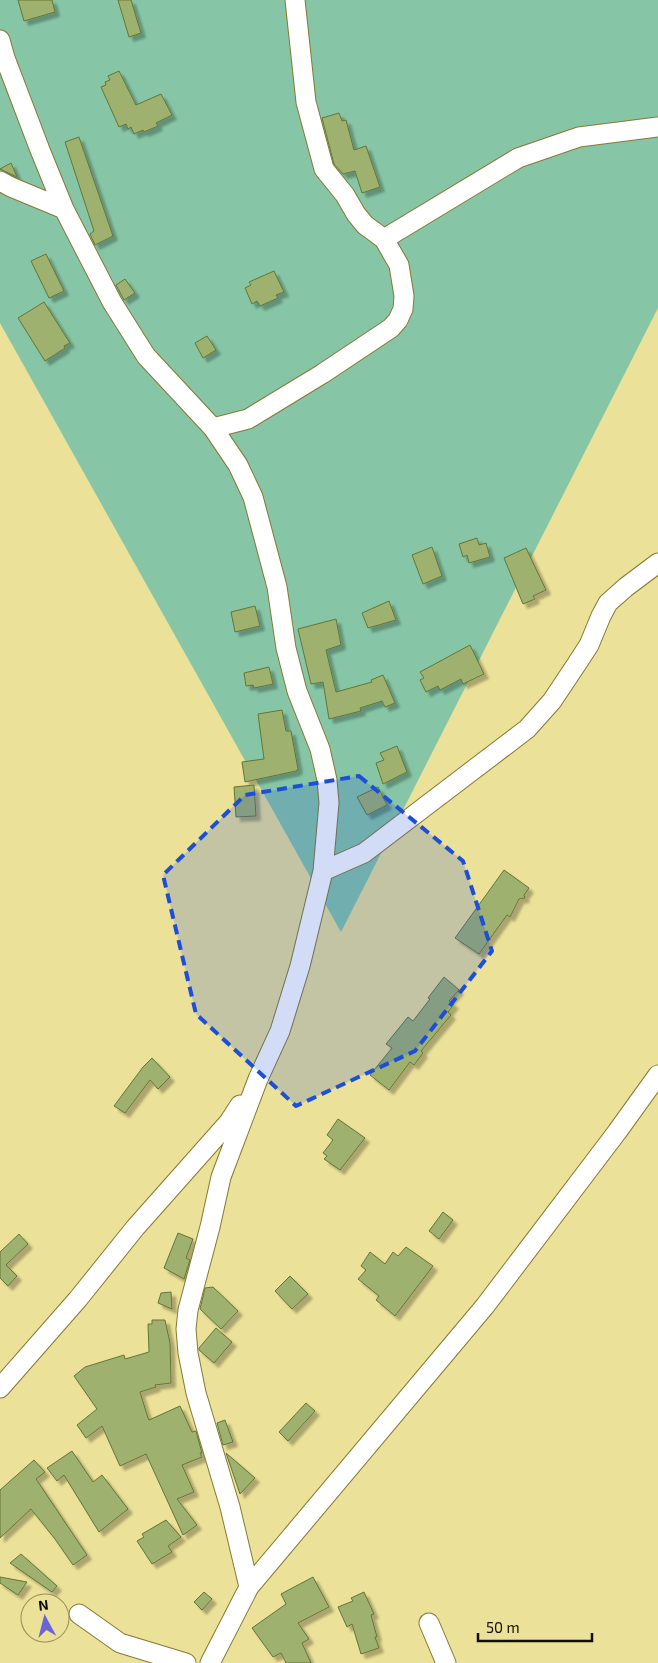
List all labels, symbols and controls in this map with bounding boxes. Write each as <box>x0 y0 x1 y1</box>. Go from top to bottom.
north arrow <box>20 1593 70 1643</box>
text: N <box>37 1596 49 1614</box>
scale bar <box>478 1610 592 1642</box>
text: 50 m <box>486 1618 520 1636</box>

